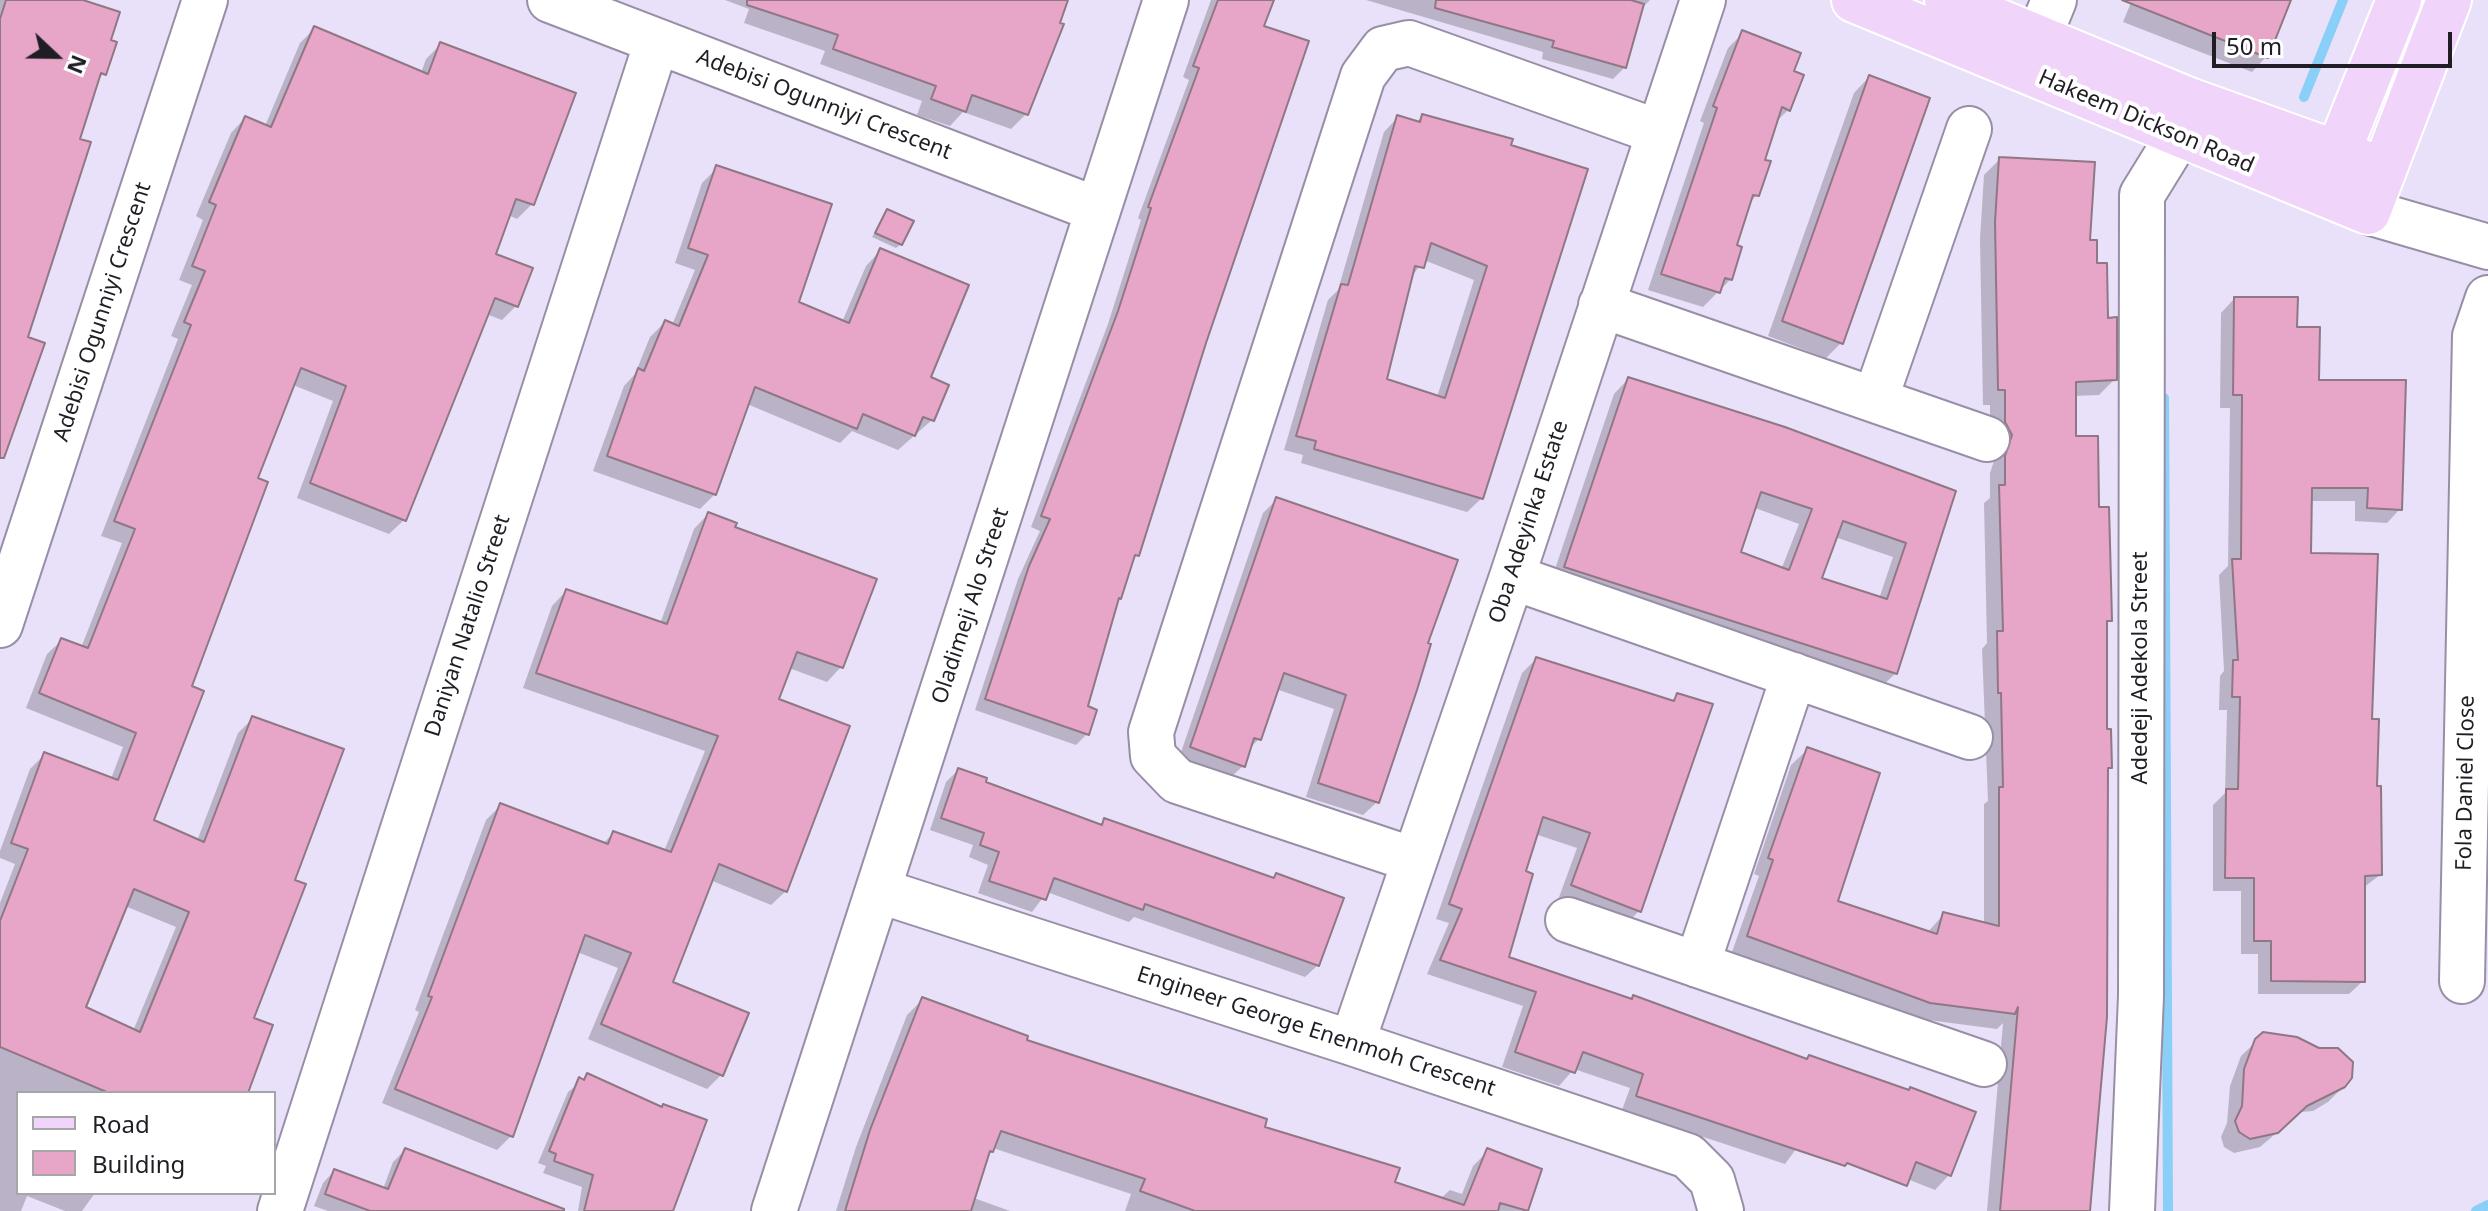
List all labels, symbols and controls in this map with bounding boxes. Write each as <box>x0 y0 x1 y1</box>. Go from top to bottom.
north arrow <box>16 16 96 96</box>
scale bar <box>2216 16 2456 66</box>
text: 50 m <box>2226 29 2282 62</box>
street label: Adebisi Ogunniyi Crescent <box>693 44 955 166</box>
text: N <box>61 51 96 79</box>
street label: Hakeem Dickson Road <box>2034 65 2258 179</box>
street label: Adebisi Ogunniyi Crescent <box>49 179 157 445</box>
street label: Oba Adeyinka Estate <box>1484 417 1574 627</box>
street label: Oladimeji Alo Street <box>927 505 1015 707</box>
street label: Daniyan Natalio Street <box>420 512 516 740</box>
street label: Adedeji Adekola Street <box>2128 551 2154 785</box>
street label: Fola Daniel Close <box>2451 695 2481 871</box>
street label: Engineer George Enenmoh Crescent <box>1133 961 1499 1103</box>
legend <box>16 1091 276 1195</box>
text: Road <box>92 1107 150 1140</box>
text: Building <box>92 1147 185 1180</box>

